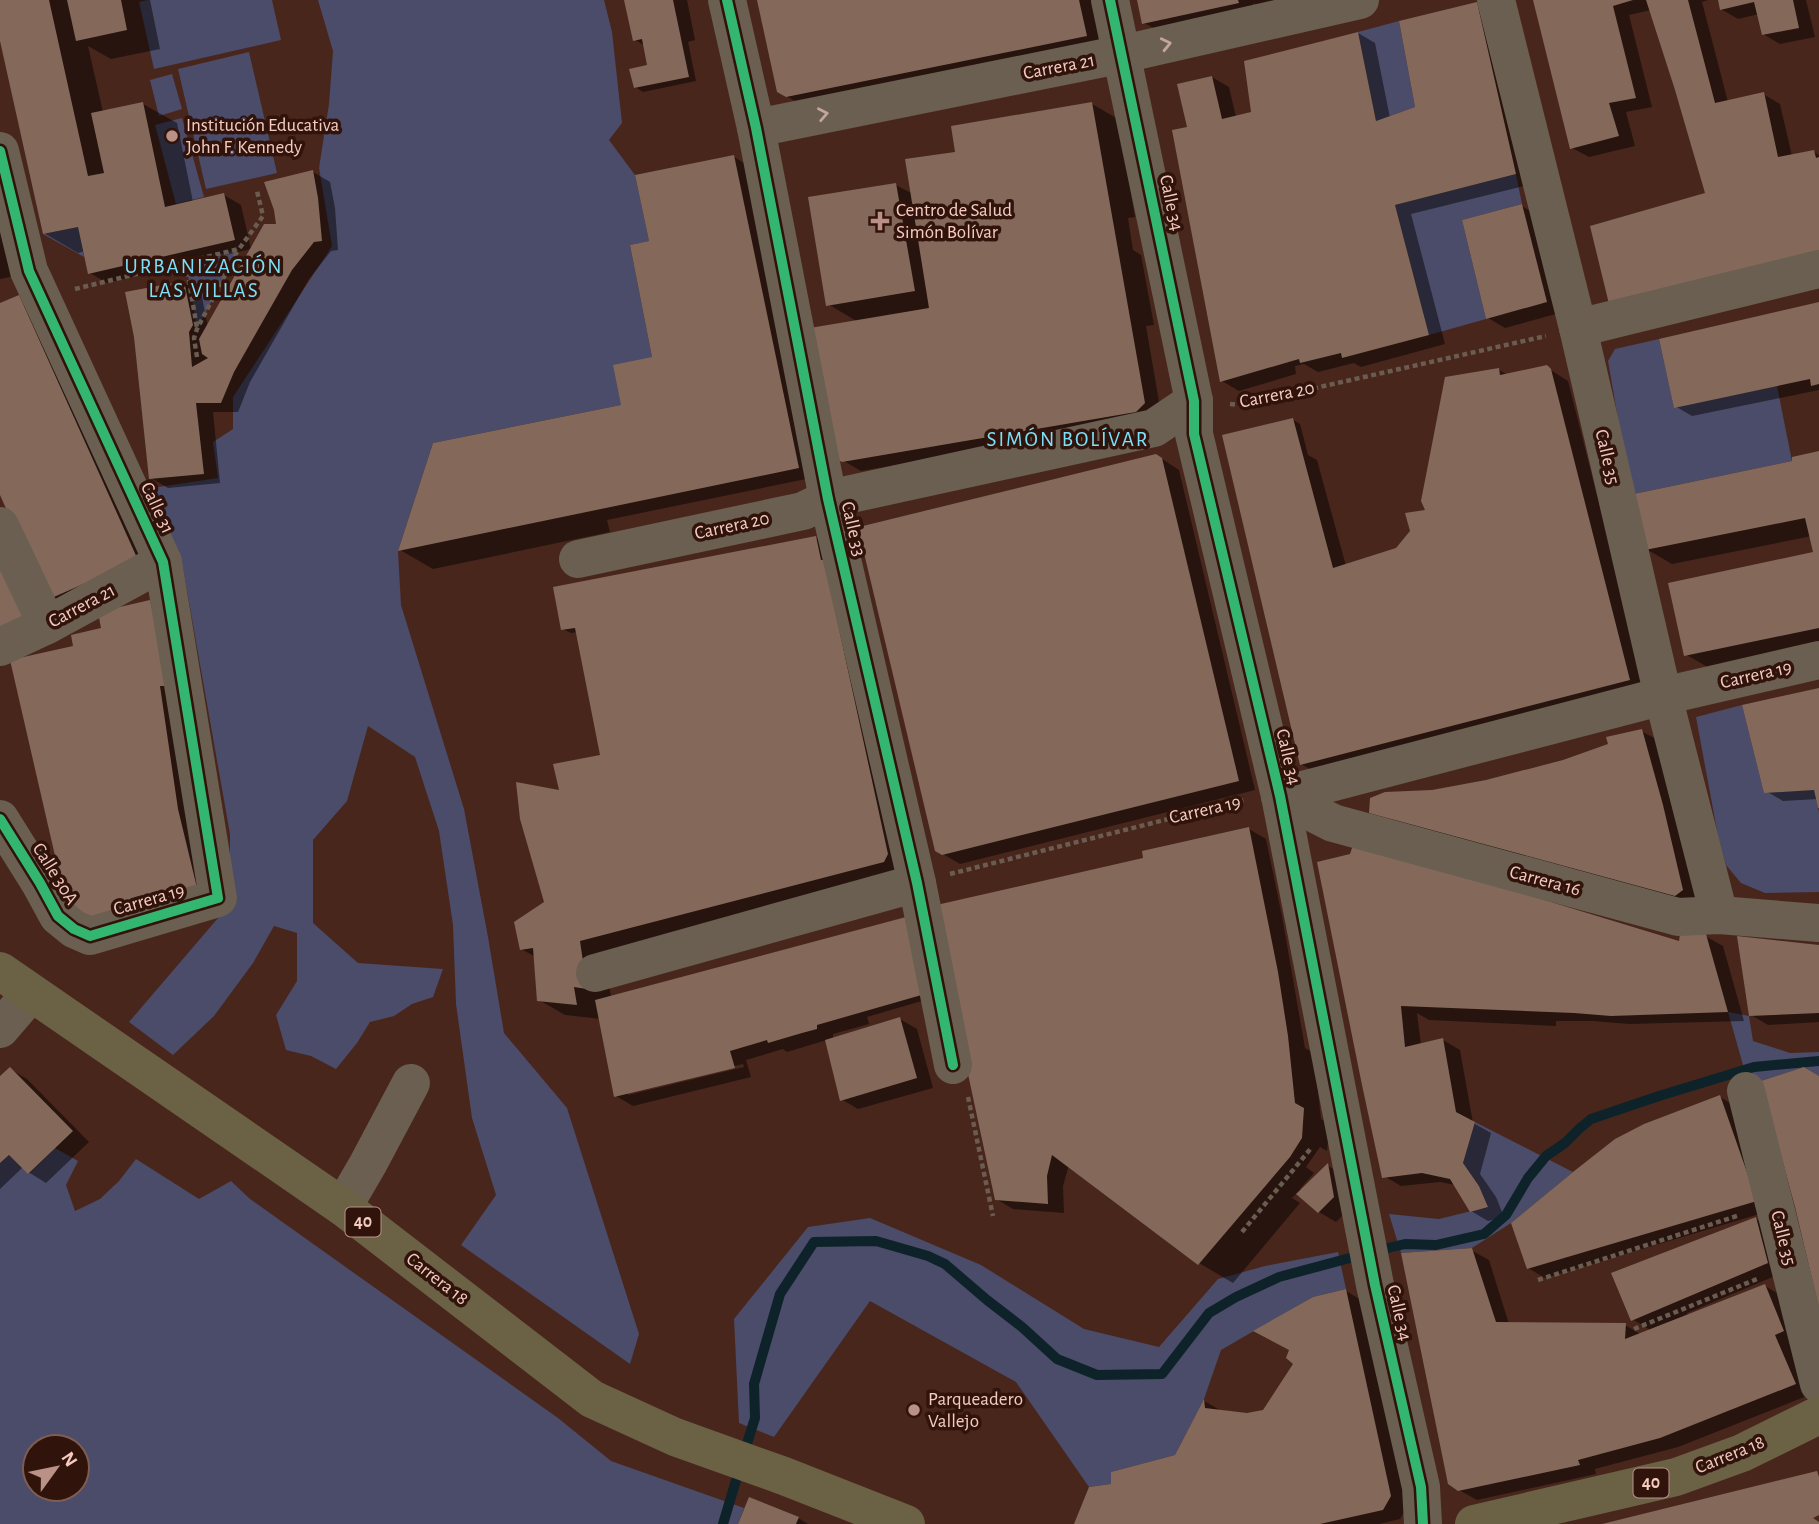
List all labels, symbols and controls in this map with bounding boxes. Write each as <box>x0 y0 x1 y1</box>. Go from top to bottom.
one-way arrow <box>1160 38 1172 52</box>
street label: Carrera 21 <box>1022 51 1096 83</box>
one-way arrow <box>817 108 829 123</box>
place label: Institución Educativa John F. Kennedy <box>186 116 340 157</box>
marker: Institución Educativa John F. Kennedy <box>164 128 180 144</box>
street label: Calle 34 <box>1156 173 1186 233</box>
place label: Centro de Salud Simón Bolívar <box>896 201 1012 242</box>
marker: Centro de Salud Simón Bolívar <box>870 211 890 231</box>
district label: URBANIZACIÓN LAS VILLAS <box>125 254 284 301</box>
street label: Carrera 20 <box>1238 378 1316 412</box>
district label: SIMÓN BOLÍVAR <box>986 427 1150 450</box>
street label: Calle 35 <box>1591 428 1623 486</box>
street label: Calle 31 <box>137 479 177 537</box>
street label: Calle 33 <box>837 500 869 558</box>
street label: Carrera 20 <box>693 509 771 543</box>
street label: Carrera 21 <box>46 581 118 631</box>
street label: Carrera 19 <box>1718 658 1794 692</box>
street label: Calle 34 <box>1272 727 1304 787</box>
street label: Carrera 19 <box>1167 793 1243 827</box>
street label: Calle 30A <box>29 840 81 908</box>
street label: Carrera 16 <box>1507 862 1583 900</box>
street label: Carrera 19 <box>111 881 187 919</box>
road number: 40 <box>346 1208 380 1237</box>
street label: Calle 35 <box>1767 1209 1799 1267</box>
street label: Carrera 18 <box>402 1249 472 1309</box>
street label: Calle 34 <box>1383 1283 1415 1343</box>
place label: Parqueadero Vallejo <box>928 1390 1023 1431</box>
marker: Parqueadero Vallejo <box>906 1402 922 1418</box>
north arrow <box>21 1433 91 1503</box>
street label: Carrera 18 <box>1693 1433 1767 1477</box>
text: N <box>57 1449 81 1470</box>
road number: 40 <box>1634 1468 1668 1498</box>

